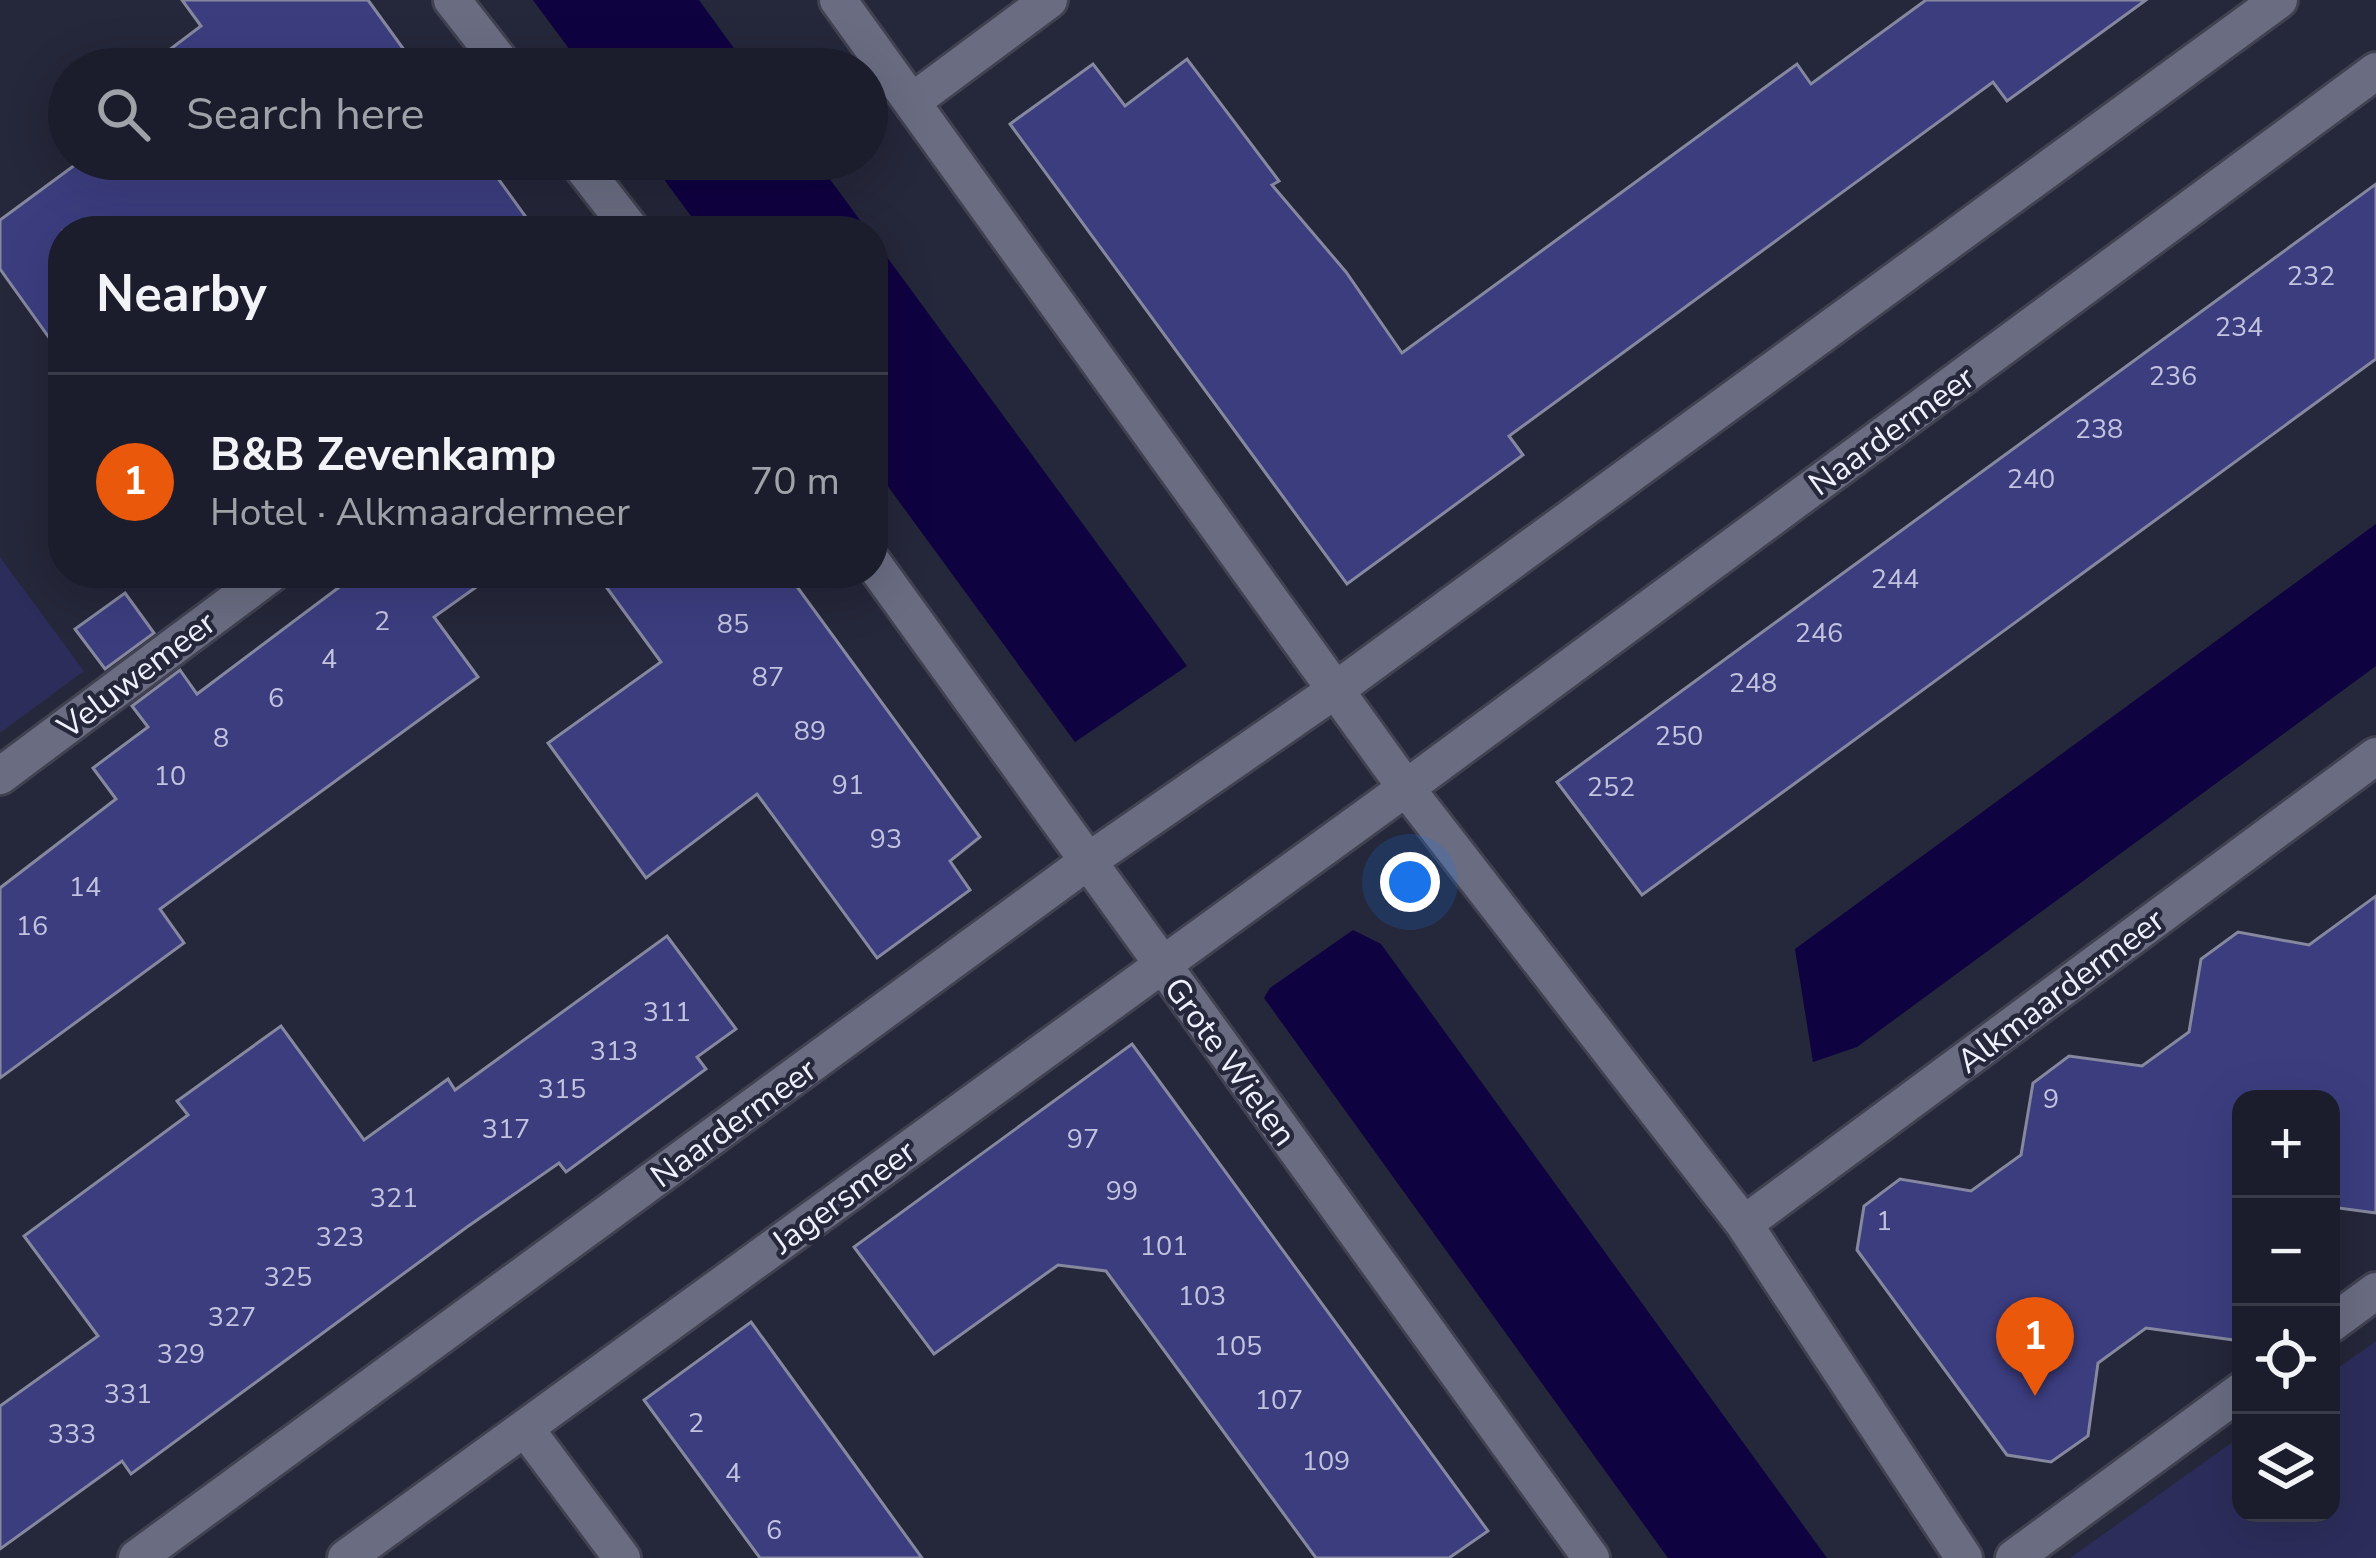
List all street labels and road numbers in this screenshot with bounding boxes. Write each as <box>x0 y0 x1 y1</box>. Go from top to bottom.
street label: Naardermeer <box>1800 356 1984 507</box>
street label: Veluwemeer <box>48 601 225 750</box>
street label: Alkmaardermeer <box>1948 898 2174 1084</box>
street label: Grote Wielen <box>1153 968 1306 1155</box>
street label: Naardermeer <box>642 1048 826 1199</box>
street label: Jagersmeer <box>762 1130 925 1265</box>

